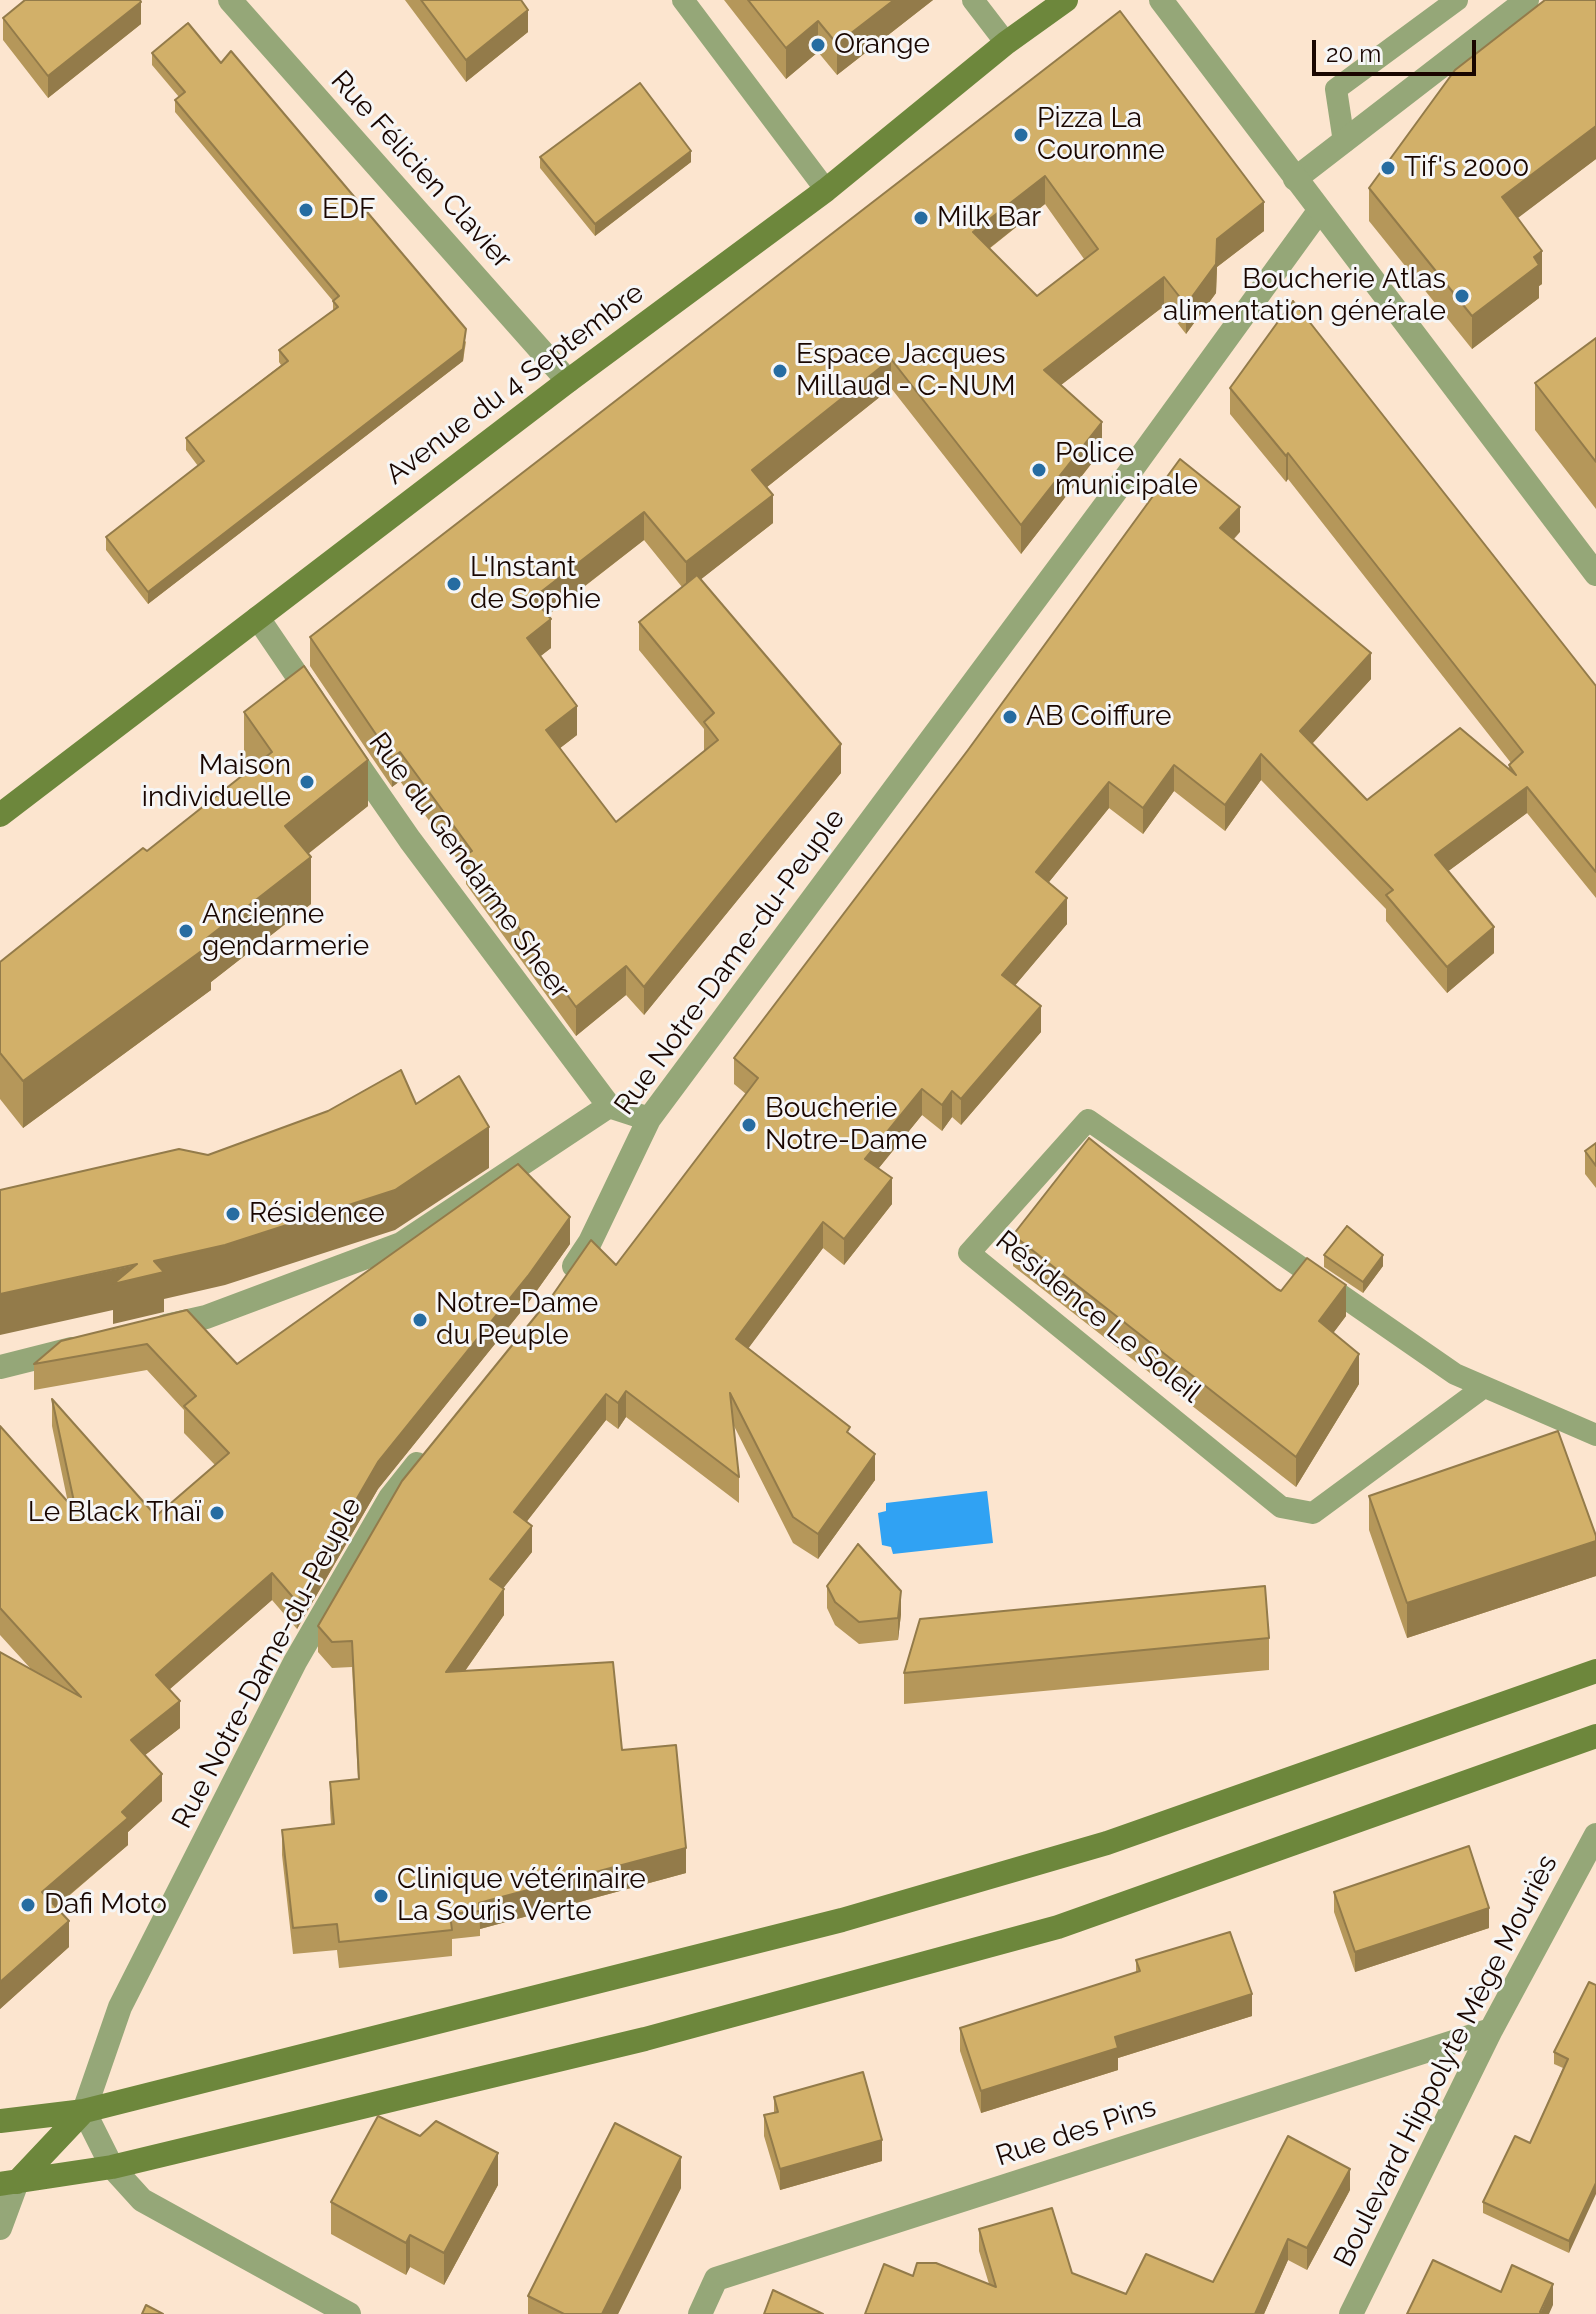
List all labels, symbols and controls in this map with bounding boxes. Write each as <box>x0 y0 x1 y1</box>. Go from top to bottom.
scale bar <box>1316 24 1480 74</box>
place label: Orange <box>834 28 930 62</box>
marker: Orange <box>809 36 827 54</box>
text: 20 m <box>1326 39 1381 68</box>
street label: Rue Félicien Clavier <box>323 64 519 276</box>
place label: Pizza La Couronne <box>1037 102 1165 168</box>
marker: Pizza La Couronne <box>1012 126 1030 144</box>
place label: Tif's 2000 <box>1404 151 1529 185</box>
marker: Tif's 2000 <box>1379 159 1397 177</box>
place label: EDF <box>322 193 376 227</box>
marker: EDF <box>297 201 315 219</box>
place label: Milk Bar <box>937 201 1041 235</box>
marker: Milk Bar <box>912 209 930 227</box>
place label: Boucherie Atlas alimentation générale <box>1163 263 1446 329</box>
street label: Avenue du 4 Septembre <box>380 276 650 492</box>
marker: Boucherie Atlas alimentation générale <box>1453 287 1471 305</box>
place label: Espace Jacques Millaud - C-NUM <box>796 338 1016 404</box>
marker: Espace Jacques Millaud - C-NUM <box>771 362 789 380</box>
place label: Police municipale <box>1055 437 1198 503</box>
marker: Police municipale <box>1030 461 1048 479</box>
place label: L'Instant de Sophie <box>470 551 601 617</box>
marker: L'Instant de Sophie <box>445 575 463 593</box>
place label: AB Coiffure <box>1026 700 1171 734</box>
marker: AB Coiffure <box>1001 708 1019 726</box>
street label: Rue du Gendarme Sheer <box>361 727 577 1005</box>
place label: Maison individuelle <box>142 749 291 815</box>
marker: Maison individuelle <box>298 773 316 791</box>
street label: Rue Notre-Dame-du-Peuple <box>608 803 852 1121</box>
place label: Ancienne gendarmerie <box>202 898 369 964</box>
marker: Ancienne gendarmerie <box>177 922 195 940</box>
place label: Boucherie Notre-Dame <box>765 1092 927 1158</box>
marker: Boucherie Notre-Dame <box>740 1116 758 1134</box>
place label: Résidence <box>249 1197 385 1231</box>
marker: Résidence <box>224 1205 242 1223</box>
street label: Résidence Le Soleil <box>989 1224 1207 1410</box>
place label: Notre-Dame du Peuple <box>436 1287 598 1353</box>
marker: Notre-Dame du Peuple <box>411 1311 429 1329</box>
street label: Rue Notre-Dame-du-Peuple <box>165 1492 369 1834</box>
place label: Le Black Thaï <box>28 1496 201 1530</box>
marker: Le Black Thaï <box>208 1504 226 1522</box>
street label: Boulevard Hippolyte Mège Mouriès <box>1327 1850 1565 2272</box>
place label: Clinique vétérinaire La Souris Verte <box>397 1863 646 1929</box>
marker: Clinique vétérinaire La Souris Verte <box>372 1887 390 1905</box>
place label: Dafi Moto <box>44 1888 167 1922</box>
marker: Dafi Moto <box>19 1896 37 1914</box>
street label: Rue des Pins <box>992 2090 1160 2174</box>

